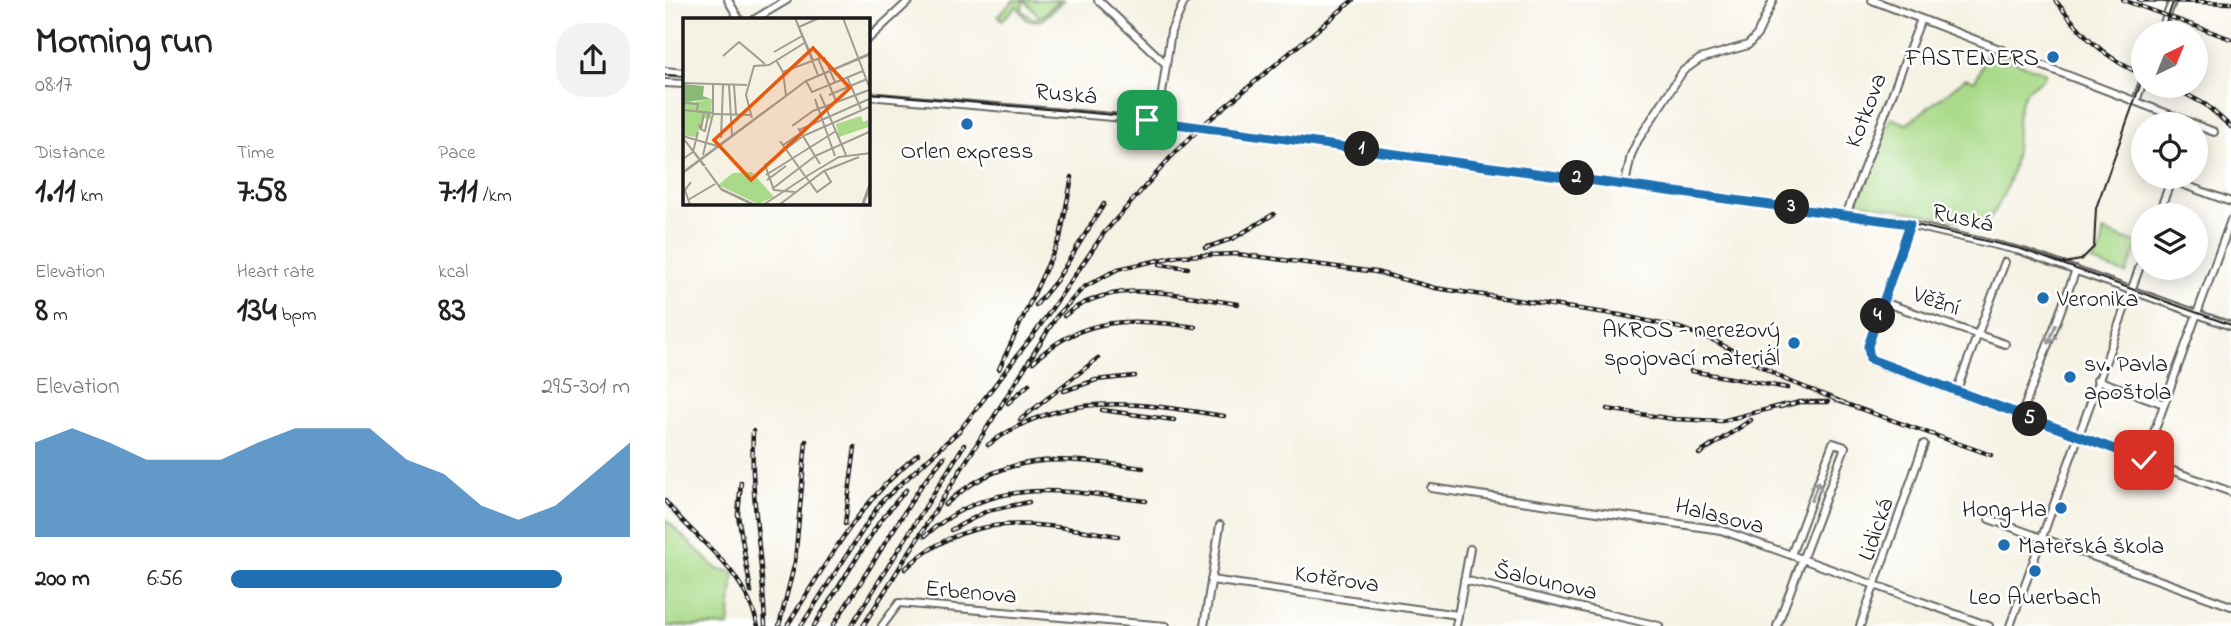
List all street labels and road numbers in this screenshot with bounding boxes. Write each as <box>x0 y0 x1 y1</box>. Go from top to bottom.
street label: Kotkova <box>1837 68 1898 153</box>
street label: Ruská <box>1033 75 1098 116</box>
street label: Ruská <box>1928 195 1996 243</box>
street label: Věžní <box>1907 278 1965 327</box>
street label: Halasova <box>1671 489 1768 545</box>
street label: Lidická <box>1850 494 1904 566</box>
street label: Šalounova <box>1490 554 1601 611</box>
street label: Kotěrova <box>1292 557 1381 604</box>
street label: Erbenova <box>923 572 1018 615</box>

